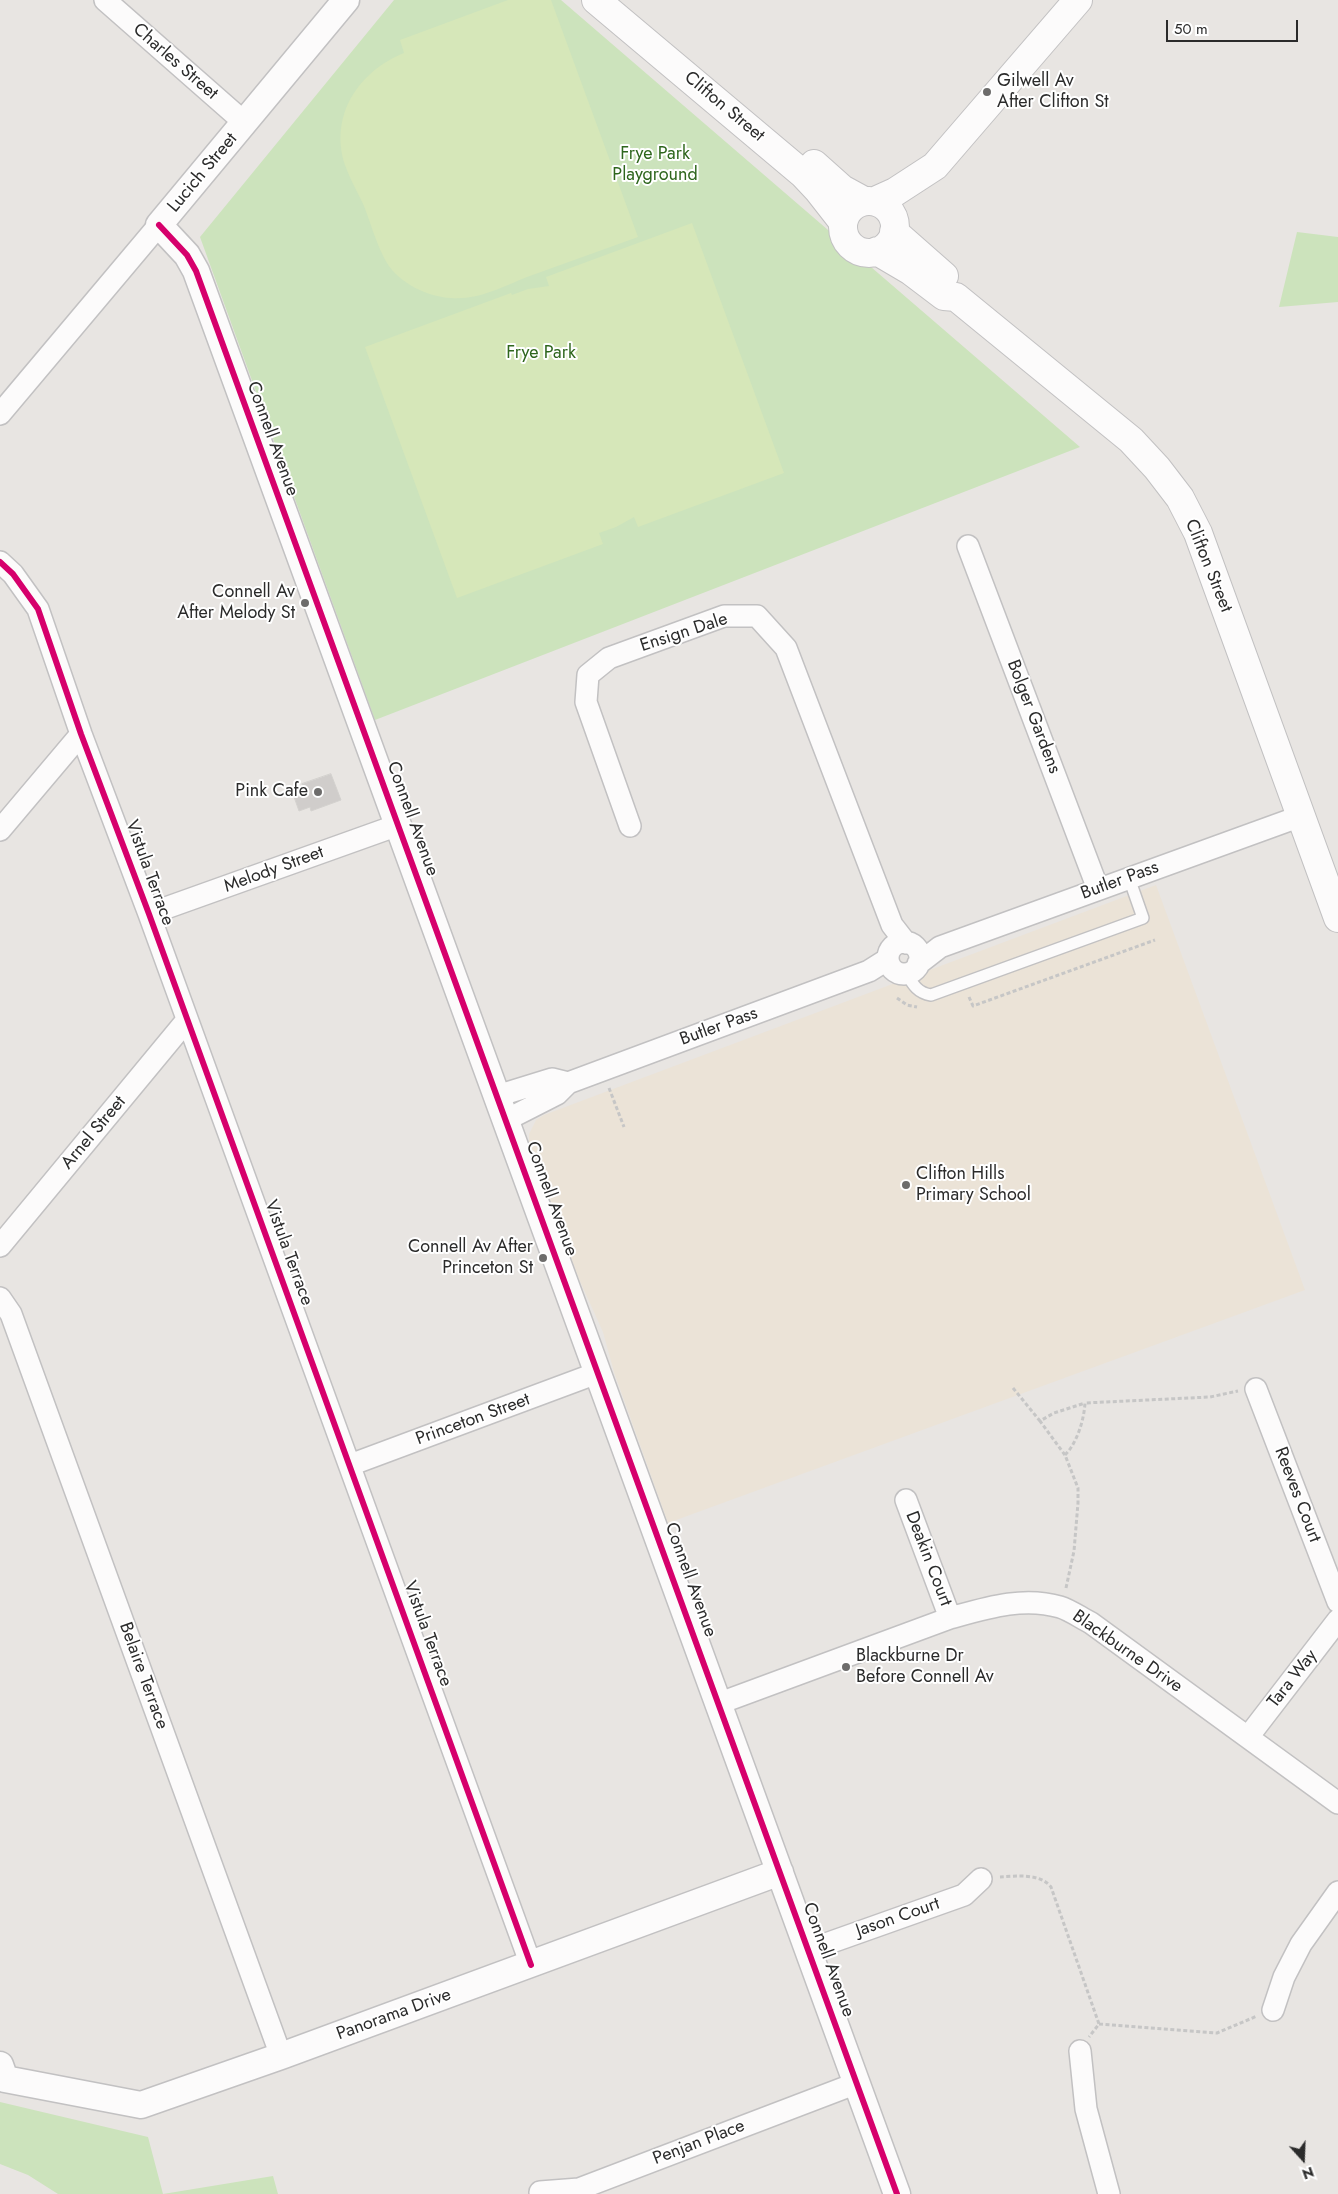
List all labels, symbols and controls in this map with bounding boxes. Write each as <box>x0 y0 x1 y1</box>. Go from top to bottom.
scale bar <box>1168 10 1300 42</box>
text: 50 m <box>1174 18 1208 40</box>
street label: Charles Street <box>128 19 222 105</box>
street label: Clifton Street <box>679 67 769 147</box>
place label: Gilwell Av After Clifton St <box>997 71 1109 114</box>
marker: Gilwell Av After Clifton St <box>981 86 993 98</box>
street label: Lucich Street <box>164 129 242 217</box>
park label: Frye Park Playground <box>612 144 698 186</box>
park label: Frye Park <box>506 343 576 365</box>
street label: Connell Avenue <box>241 379 303 499</box>
street label: Clifton Street <box>1180 516 1236 616</box>
place label: Connell Av After Melody St <box>177 582 295 624</box>
marker: Connell Av After Melody St <box>299 597 311 609</box>
street label: Ensign Dale <box>638 609 730 657</box>
street label: Bolger Gardens <box>1001 657 1065 777</box>
street label: Connell Avenue <box>381 759 443 879</box>
place label: Pink Cafe <box>235 781 308 803</box>
marker: Pink Cafe <box>312 786 324 798</box>
street label: Vistula Terrace <box>120 817 178 929</box>
street label: Melody Street <box>221 842 327 898</box>
street label: Butler Pass <box>1078 857 1162 905</box>
street label: Butler Pass <box>677 1003 761 1051</box>
street label: Arnel Street <box>57 1092 131 1174</box>
street label: Connell Avenue <box>520 1139 582 1259</box>
place label: Clifton Hills Primary School <box>916 1164 1031 1206</box>
marker: Clifton Hills Primary School <box>900 1179 912 1191</box>
street label: Vistula Terrace <box>259 1197 317 1309</box>
place label: Connell Av After Princeton St <box>408 1237 533 1280</box>
marker: Connell Av After Princeton St <box>537 1252 549 1264</box>
street label: Princeton Street <box>413 1389 533 1451</box>
street label: Reeves Court <box>1269 1444 1325 1546</box>
street label: Deakin Court <box>900 1509 956 1609</box>
street label: Connell Avenue <box>659 1520 721 1640</box>
street label: Vistula Terrace <box>398 1578 456 1690</box>
street label: Blackburne Drive <box>1068 1606 1186 1698</box>
street label: Belaire Terrace <box>114 1620 172 1732</box>
place label: Blackburne Dr Before Connell Av <box>856 1646 994 1688</box>
street label: Tara Way <box>1264 1646 1322 1712</box>
marker: Blackburne Dr Before Connell Av <box>840 1661 852 1673</box>
street label: Jason Court <box>853 1894 943 1942</box>
street label: Connell Avenue <box>797 1900 859 2020</box>
street label: Panorama Drive <box>334 1984 454 2046</box>
street label: Penjan Place <box>650 2116 748 2170</box>
north arrow <box>1278 2134 1328 2184</box>
text: N <box>1299 2162 1317 2184</box>

